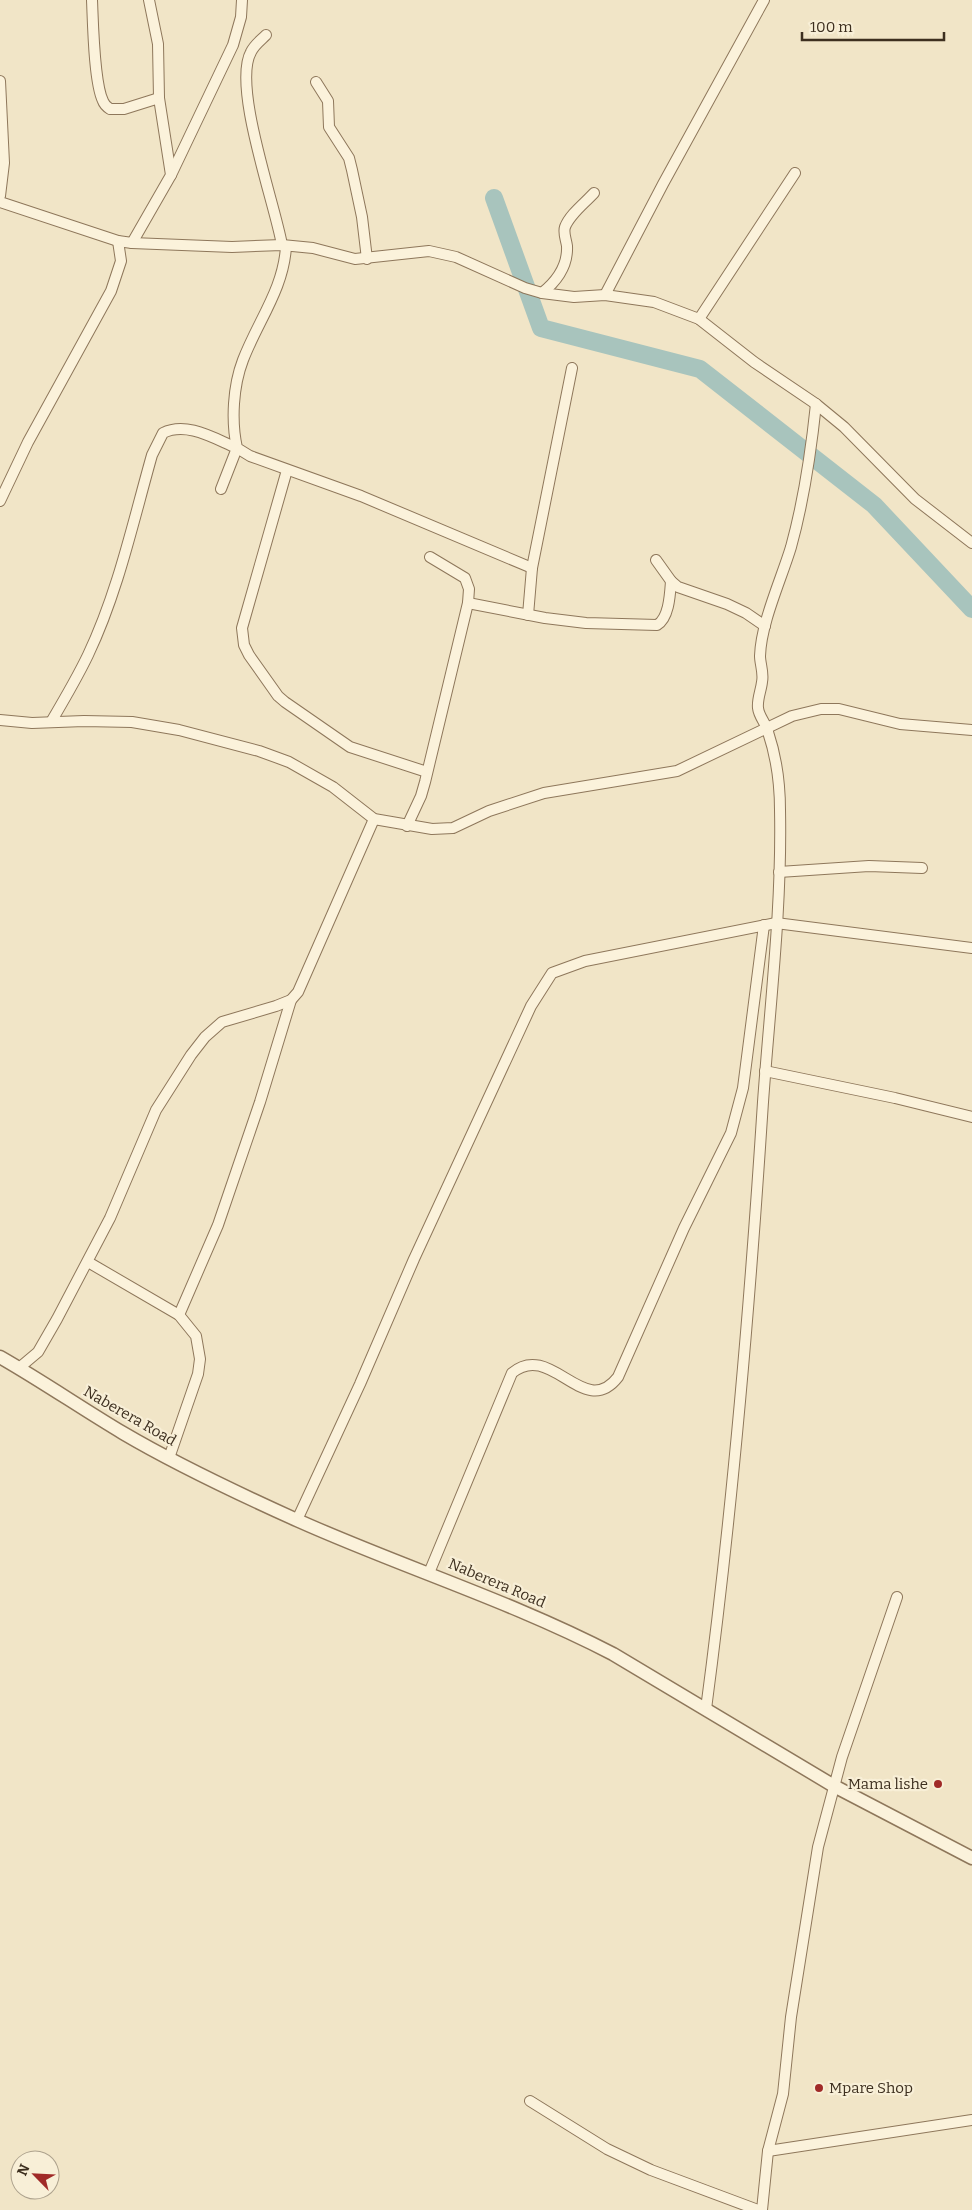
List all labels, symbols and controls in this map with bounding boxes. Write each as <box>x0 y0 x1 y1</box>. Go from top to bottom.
scale bar <box>802 10 944 42</box>
text: 100 m <box>810 18 853 36</box>
street label: Naberera Road <box>81 1382 180 1450</box>
street label: Naberera Road <box>446 1554 548 1612</box>
place label: Mama lishe <box>848 1775 928 1793</box>
marker: Mama lishe <box>932 1778 944 1790</box>
place label: Mpare Shop <box>829 2079 913 2097</box>
marker: Mpare Shop <box>813 2082 825 2094</box>
north arrow <box>10 2150 60 2200</box>
text: N <box>14 2161 34 2178</box>

